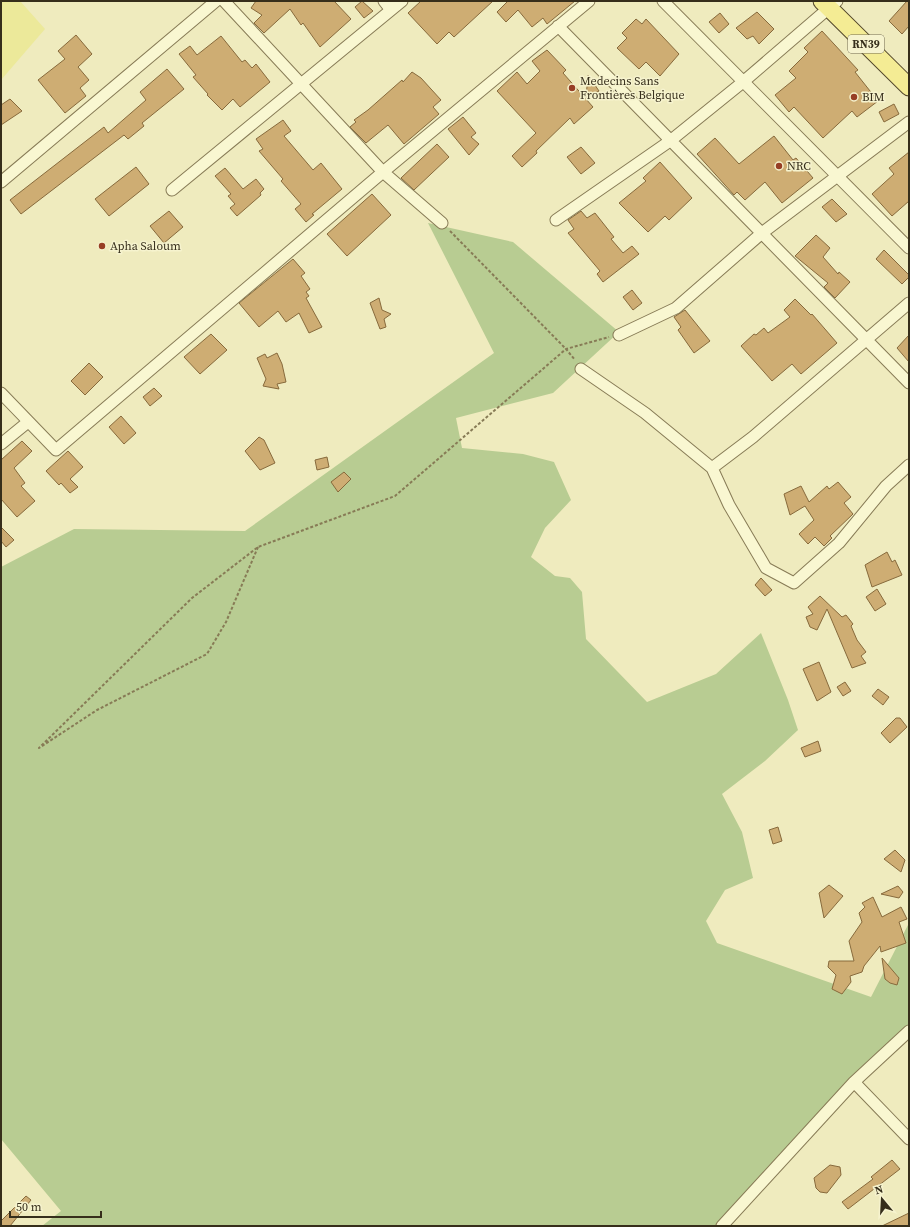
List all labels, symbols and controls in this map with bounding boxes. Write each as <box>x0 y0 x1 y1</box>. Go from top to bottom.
road number: RN39 <box>848 35 884 53</box>
place label: Medecins Sans Frontières Belgique <box>580 73 685 103</box>
marker: Medecins Sans Frontières Belgique <box>567 83 577 93</box>
place label: BIM <box>862 89 885 105</box>
marker: BIM <box>849 92 859 102</box>
place label: NRC <box>787 158 811 174</box>
marker: NRC <box>774 161 784 171</box>
place label: Apha Saloum <box>110 238 181 254</box>
marker: Apha Saloum <box>97 241 107 251</box>
north arrow <box>862 1179 902 1219</box>
text: N <box>873 1182 885 1198</box>
scale bar <box>10 1193 101 1219</box>
text: 50 m <box>16 1199 42 1215</box>

